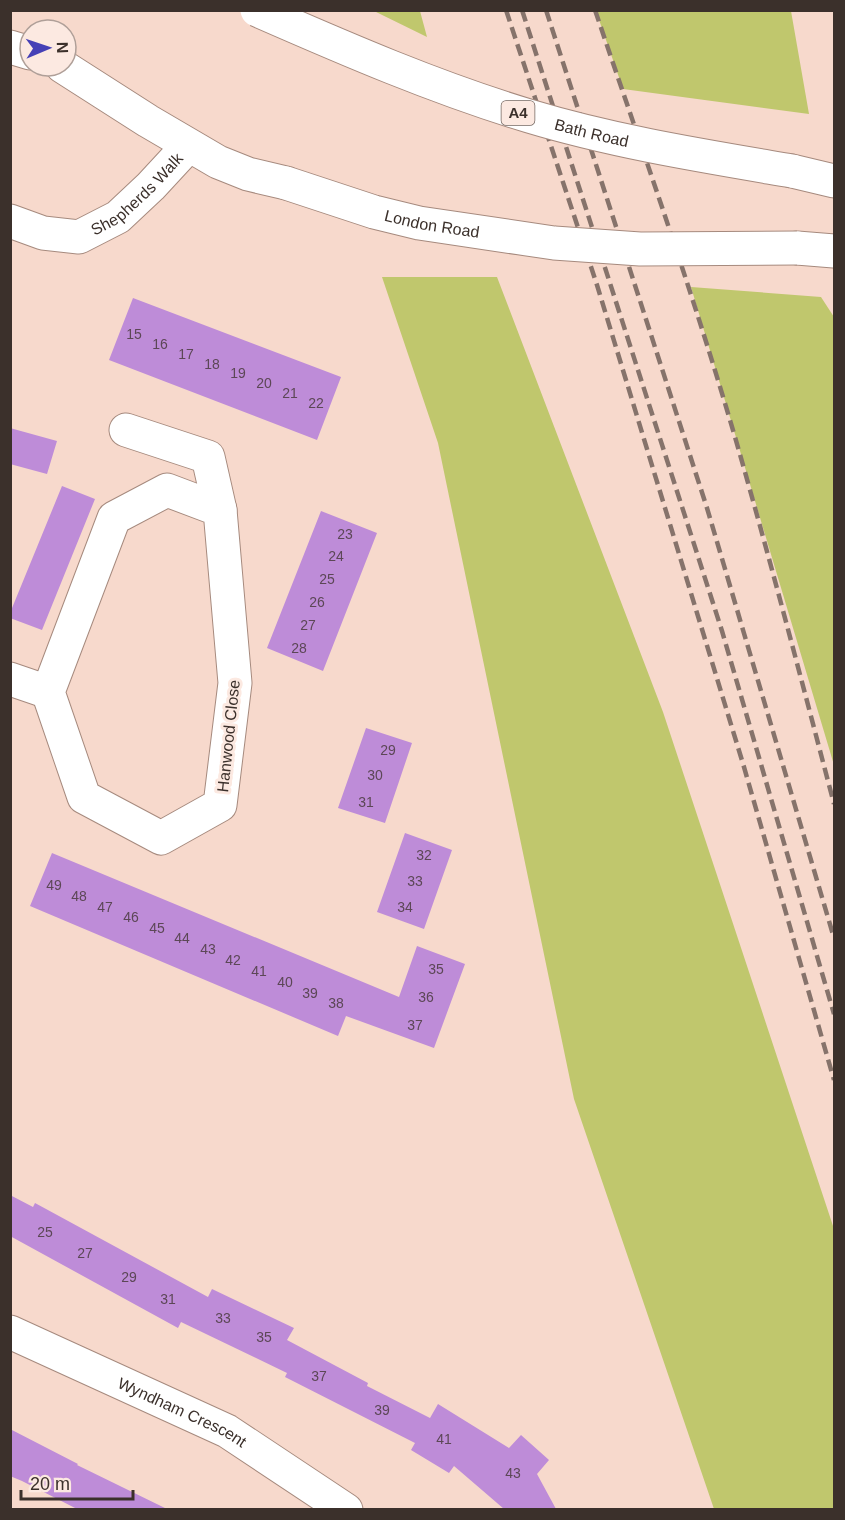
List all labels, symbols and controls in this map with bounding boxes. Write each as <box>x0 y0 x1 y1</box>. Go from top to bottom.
north arrow <box>18 18 78 78</box>
text: N <box>54 41 71 54</box>
road number: A4 <box>502 101 534 125</box>
street label: Bath Road <box>553 116 630 150</box>
street label: Shepherds Walk <box>88 149 187 239</box>
street label: London Road <box>383 207 481 241</box>
house number: 15 <box>126 326 142 342</box>
house number: 16 <box>152 336 168 352</box>
house number: 17 <box>178 346 194 362</box>
house number: 18 <box>204 356 220 372</box>
house number: 19 <box>230 365 246 381</box>
house number: 20 <box>256 375 272 391</box>
house number: 21 <box>282 385 298 401</box>
house number: 22 <box>308 395 324 411</box>
house number: 23 <box>337 526 353 542</box>
house number: 24 <box>328 548 344 564</box>
house number: 25 <box>319 571 335 587</box>
house number: 26 <box>309 594 325 610</box>
house number: 27 <box>300 617 316 633</box>
house number: 28 <box>291 640 307 656</box>
street label: Hanwood Close <box>214 679 243 793</box>
house number: 29 <box>380 742 396 758</box>
house number: 30 <box>367 767 383 783</box>
house number: 31 <box>358 794 374 810</box>
house number: 32 <box>416 847 432 863</box>
house number: 33 <box>407 873 423 889</box>
house number: 49 <box>46 877 62 893</box>
house number: 48 <box>71 888 87 904</box>
house number: 47 <box>97 899 113 915</box>
house number: 34 <box>397 899 413 915</box>
house number: 46 <box>123 909 139 925</box>
house number: 45 <box>149 920 165 936</box>
house number: 44 <box>174 930 190 946</box>
house number: 43 <box>200 941 216 957</box>
house number: 42 <box>225 952 241 968</box>
house number: 35 <box>428 961 444 977</box>
house number: 41 <box>251 963 267 979</box>
house number: 40 <box>277 974 293 990</box>
house number: 39 <box>302 985 318 1001</box>
house number: 36 <box>418 989 434 1005</box>
house number: 38 <box>328 995 344 1011</box>
house number: 37 <box>407 1017 423 1033</box>
house number: 25 <box>37 1224 53 1240</box>
house number: 27 <box>77 1245 93 1261</box>
house number: 29 <box>121 1269 137 1285</box>
house number: 31 <box>160 1291 176 1307</box>
house number: 33 <box>215 1310 231 1326</box>
house number: 35 <box>256 1329 272 1345</box>
house number: 37 <box>311 1368 327 1384</box>
street label: Wyndham Crescent <box>115 1374 250 1451</box>
house number: 39 <box>374 1402 390 1418</box>
house number: 41 <box>436 1431 452 1447</box>
scale bar <box>21 1463 134 1501</box>
house number: 43 <box>505 1465 521 1481</box>
text: 20 m <box>30 1474 70 1494</box>

